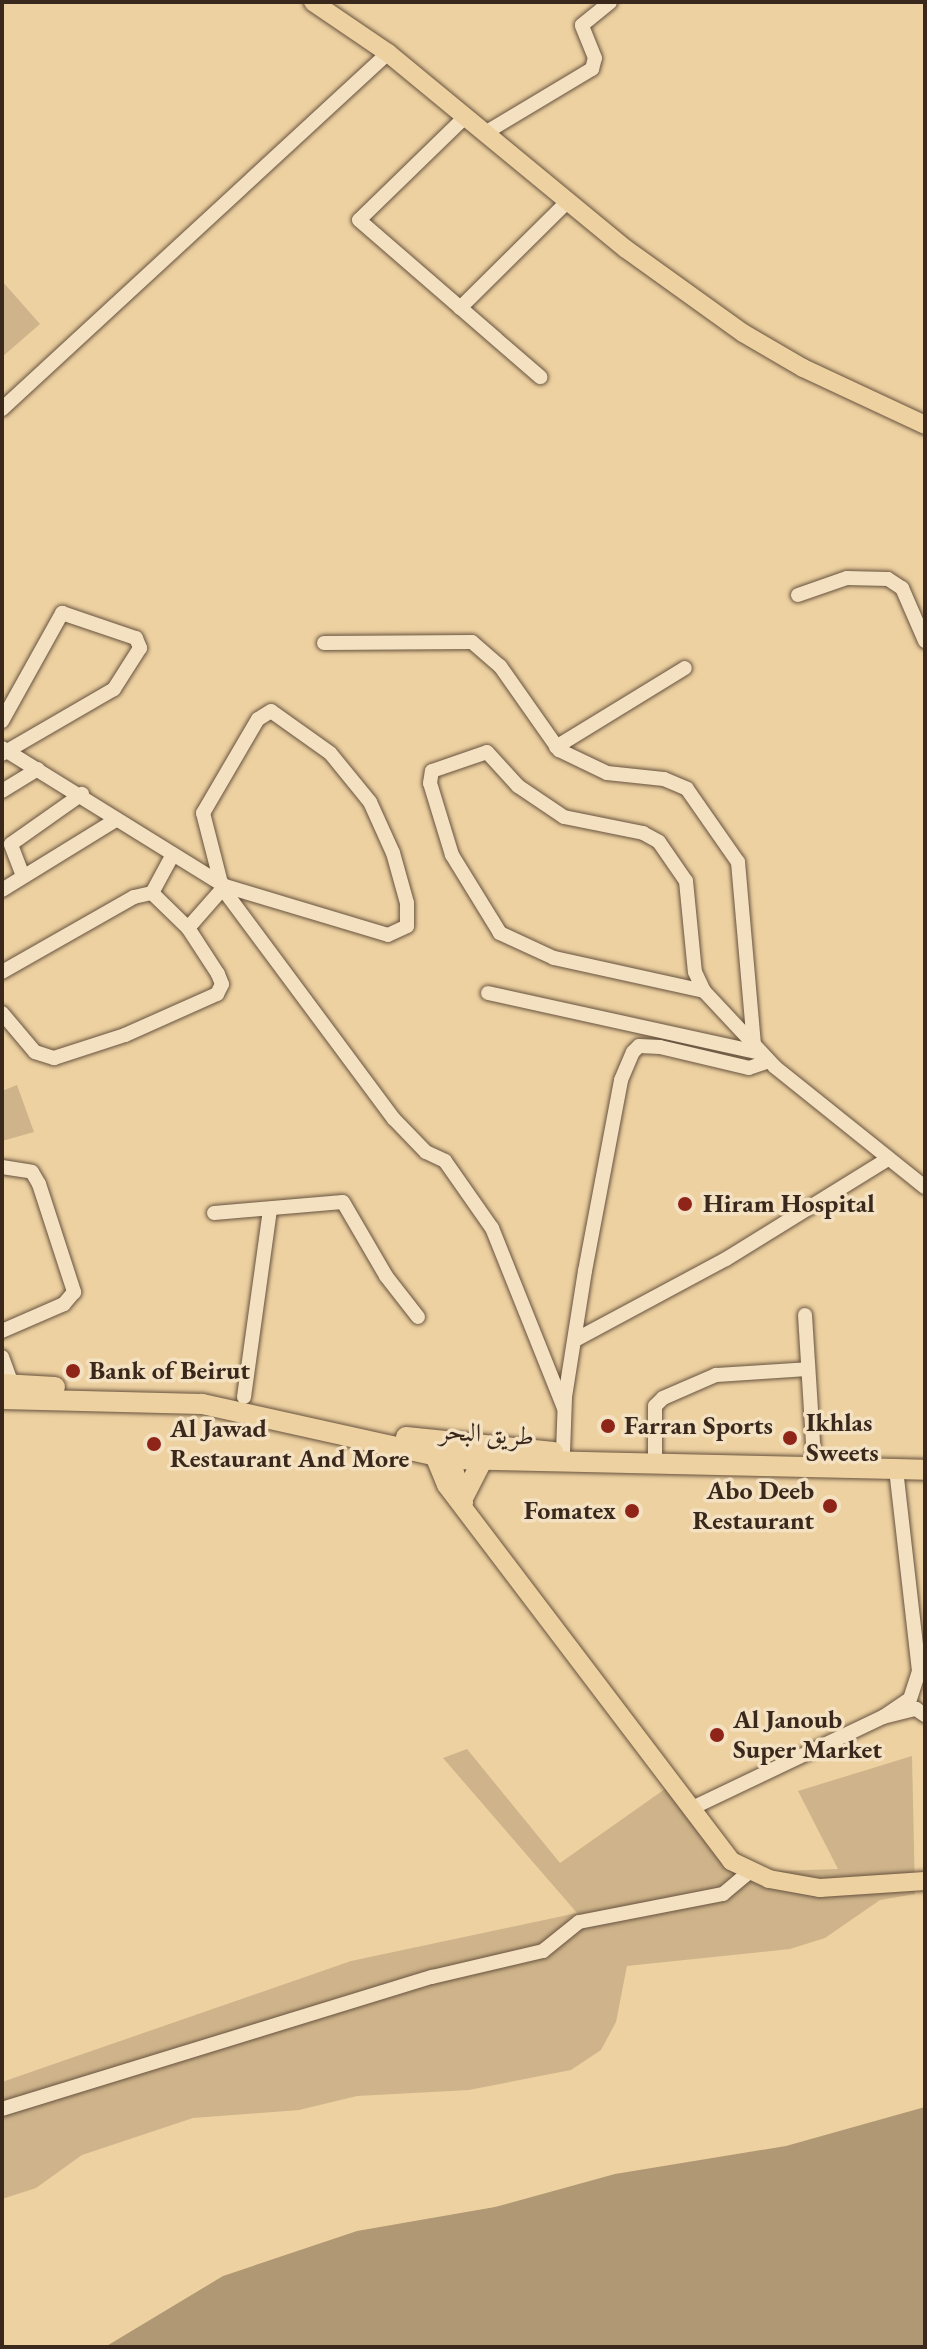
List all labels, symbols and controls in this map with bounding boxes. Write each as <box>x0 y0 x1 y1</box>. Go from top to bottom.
place label: Hiram Hospital <box>703 1188 875 1220</box>
marker: Hiram Hospital <box>674 1193 696 1215</box>
place label: Bank of Beirut <box>89 1355 250 1387</box>
marker: Bank of Beirut <box>64 1362 82 1380</box>
place label: Ikhlas Sweets <box>806 1407 879 1468</box>
place label: Farran Sports <box>624 1410 773 1442</box>
place label: Al Jawad Restaurant And More <box>170 1413 409 1474</box>
street label: طريق البحر <box>439 1415 535 1453</box>
marker: Farran Sports <box>599 1417 617 1435</box>
marker: Ikhlas Sweets <box>781 1429 799 1447</box>
marker: Al Jawad Restaurant And More <box>145 1435 163 1453</box>
place label: Abo Deeb Restaurant <box>692 1475 814 1536</box>
place label: Fomatex <box>524 1495 616 1527</box>
marker: Abo Deeb Restaurant <box>821 1497 839 1515</box>
marker: Fomatex <box>623 1502 641 1520</box>
place label: Al Janoub Super Market <box>733 1704 882 1766</box>
marker: Al Janoub Super Market <box>708 1726 726 1744</box>

